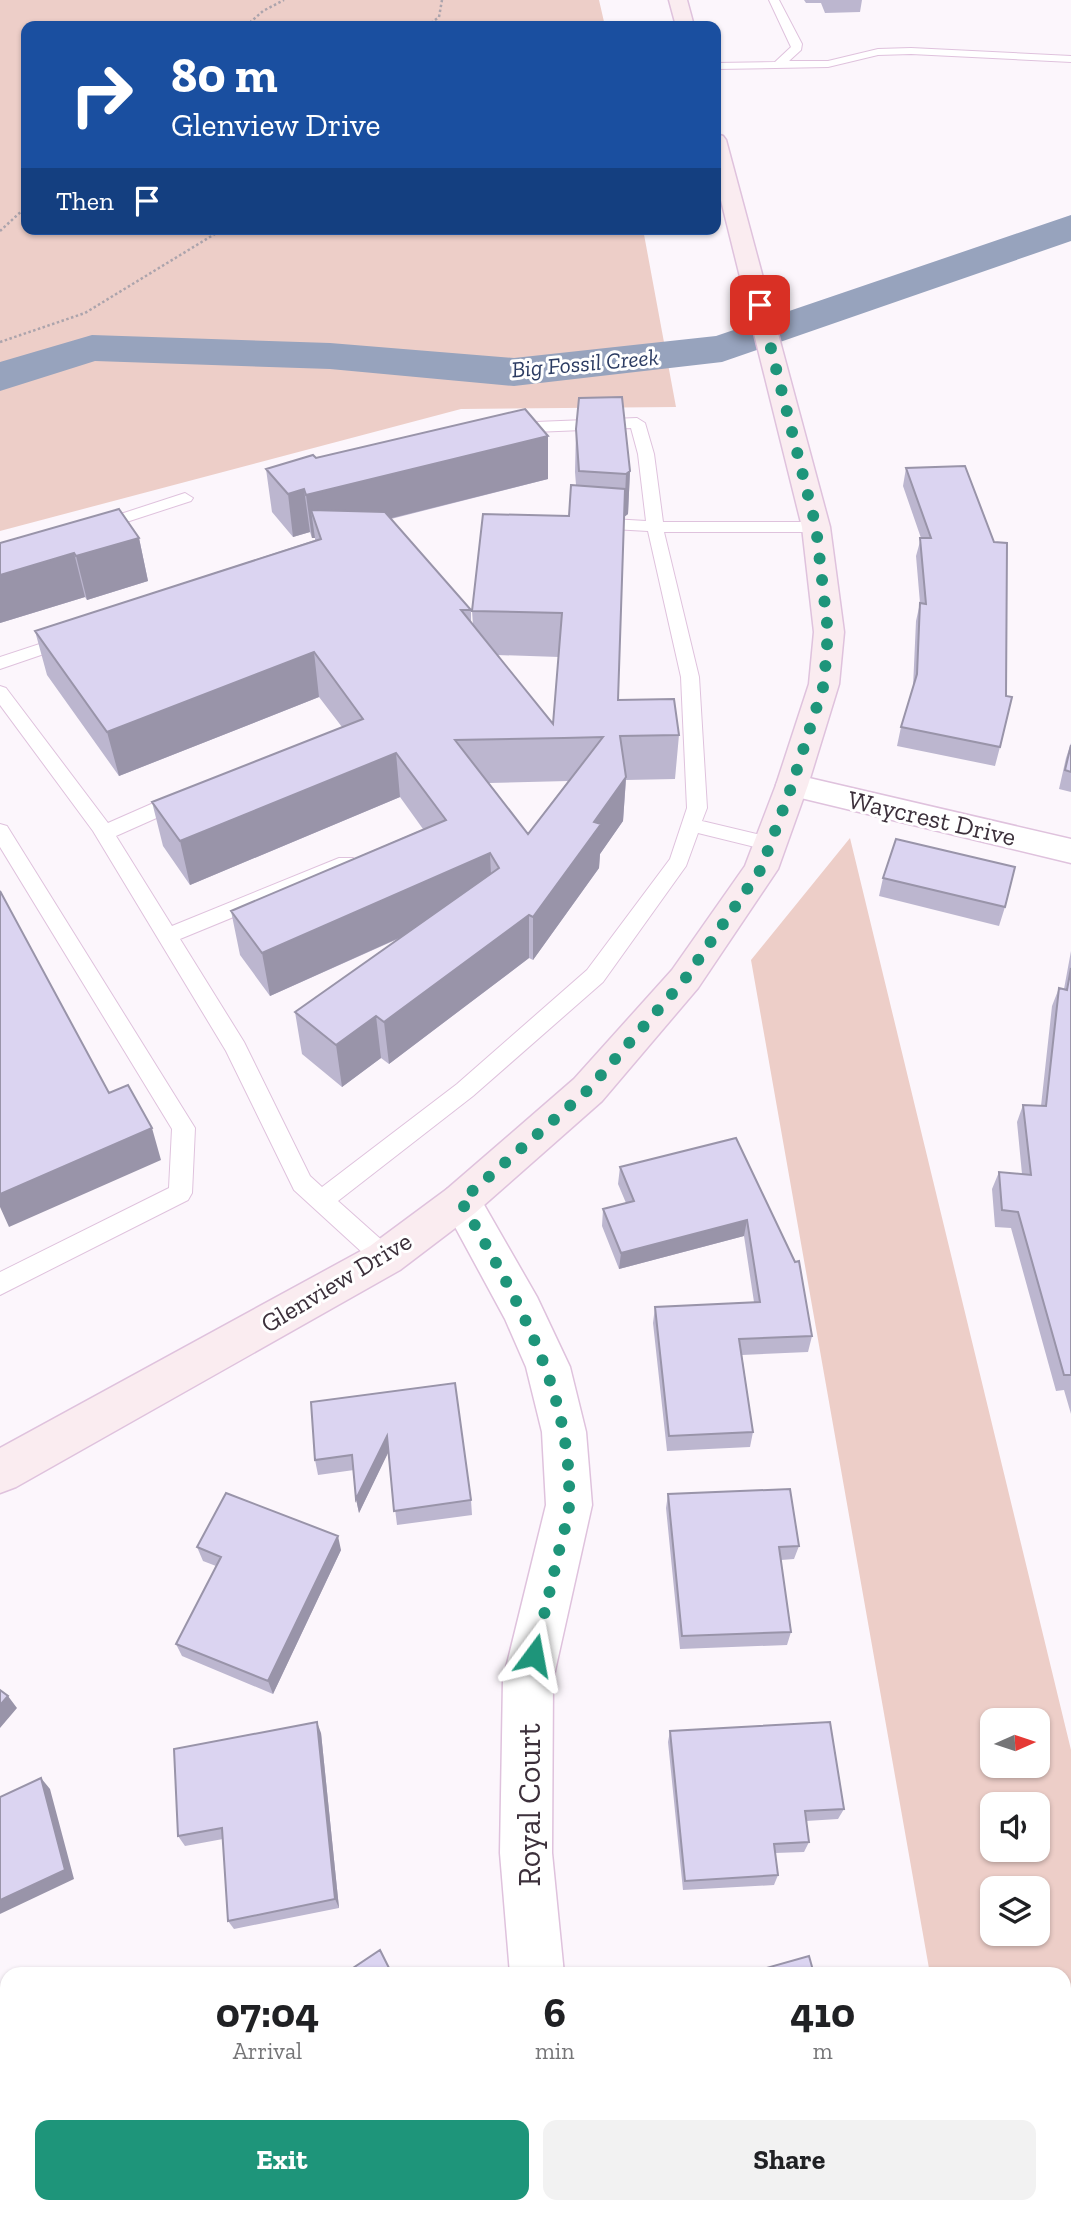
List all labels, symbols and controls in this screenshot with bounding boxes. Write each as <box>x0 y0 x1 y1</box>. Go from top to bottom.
text: 80 m <box>171 46 278 105</box>
icon: right <box>56 49 147 140</box>
text: Glenview Drive <box>171 106 381 144</box>
icon: arrive <box>128 182 166 220</box>
text: Then <box>56 185 114 217</box>
pin <box>730 275 790 335</box>
icon: arrive <box>741 286 779 324</box>
water label: Big Fossil Creek <box>510 343 660 383</box>
street label: Waycrest Drive <box>845 783 1019 853</box>
street label: Glenview Drive <box>255 1224 417 1340</box>
position arrow <box>497 1618 571 1692</box>
north arrow <box>980 1708 1050 1778</box>
map controls <box>980 1708 1050 1946</box>
street label: Royal Court <box>510 1723 548 1887</box>
button: sound <box>980 1792 1050 1862</box>
button: layers <box>980 1876 1050 1946</box>
text: 07:04 <box>216 1987 319 2038</box>
text: 6 <box>543 1987 566 2038</box>
text: 410 <box>790 1987 855 2038</box>
text: Arrival <box>233 2037 302 2065</box>
text: min <box>535 2037 574 2065</box>
text: m <box>813 2037 833 2065</box>
button: Exit <box>35 2120 529 2200</box>
button: Share <box>543 2120 1036 2200</box>

